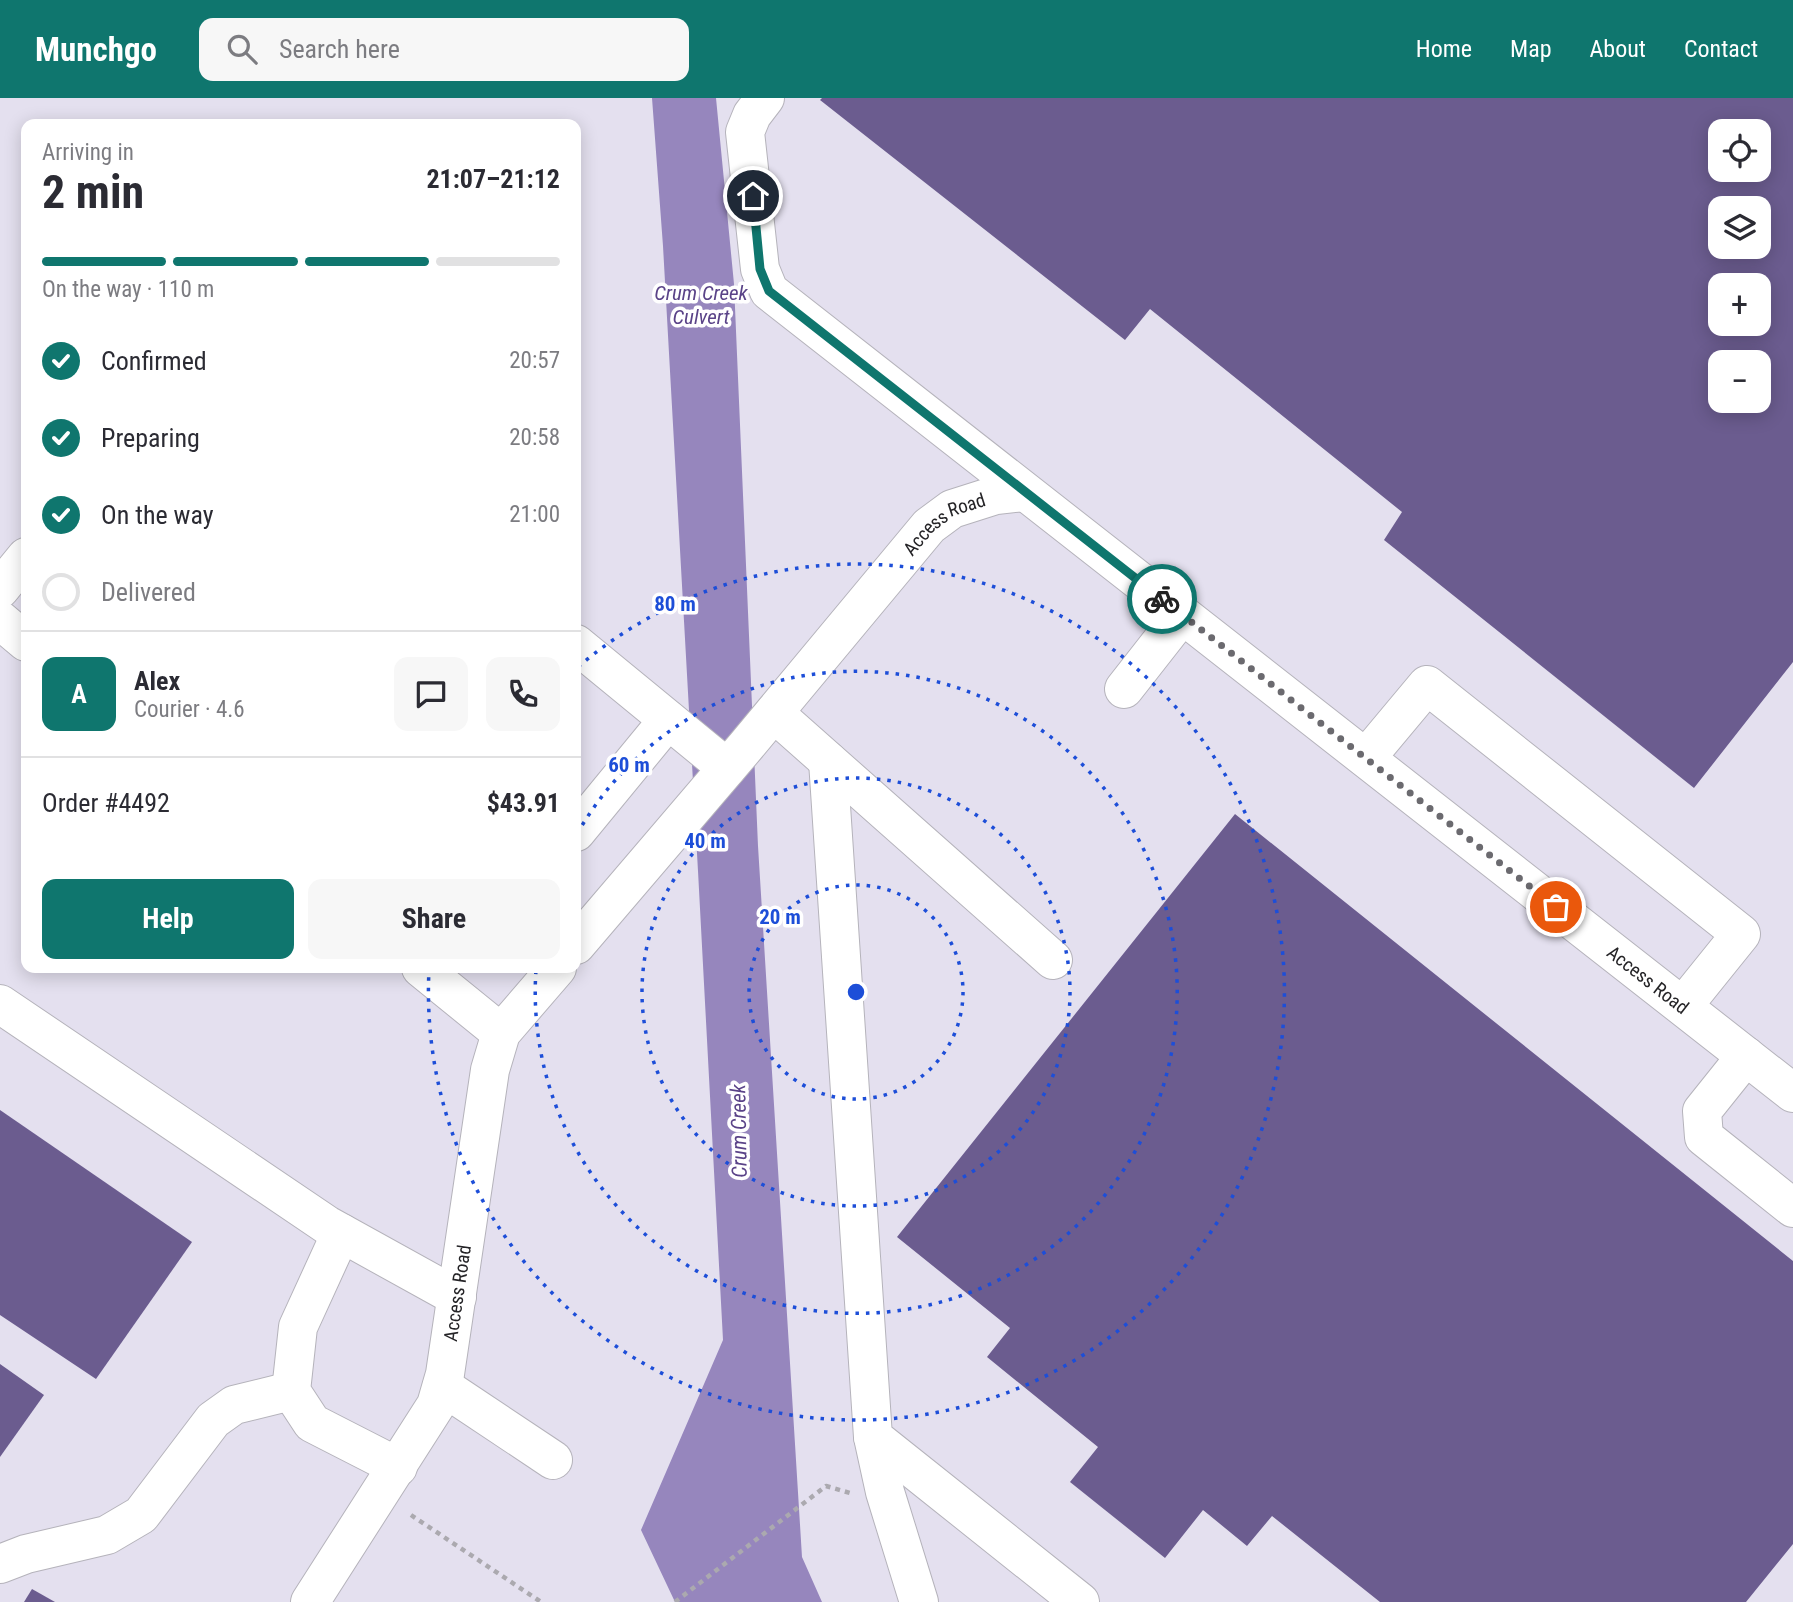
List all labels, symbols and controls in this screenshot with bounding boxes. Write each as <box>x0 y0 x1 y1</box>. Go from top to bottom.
search box <box>199 18 689 81</box>
text: Munchgo <box>35 30 157 69</box>
icon: search <box>223 30 261 68</box>
text: Search here <box>279 34 400 64</box>
text: Home <box>1416 35 1472 63</box>
text: Map <box>1510 35 1552 63</box>
text: About <box>1590 35 1646 63</box>
text: Contact <box>1684 35 1758 63</box>
map controls <box>1708 119 1771 413</box>
button: locate <box>1708 119 1771 182</box>
text: Arriving in <box>42 139 134 166</box>
text: 21:07–21:12 <box>426 164 560 194</box>
text: 2 min <box>42 165 144 219</box>
pin <box>723 166 783 226</box>
icon: home <box>734 177 772 215</box>
button: layers <box>1708 196 1771 259</box>
button: + <box>1708 273 1771 336</box>
text: On the way · 110 m <box>42 276 214 303</box>
water label: Crum Creek Culvert <box>654 281 749 329</box>
icon: check <box>42 342 80 380</box>
text: Confirmed <box>101 346 207 376</box>
text: 20:57 <box>509 347 560 374</box>
button: − <box>1708 350 1771 413</box>
icon: check <box>42 419 80 457</box>
text: Preparing <box>101 423 200 453</box>
text: 20:58 <box>509 424 560 451</box>
street label: Access Road <box>898 488 988 560</box>
icon: check <box>42 496 80 534</box>
text: On the way <box>101 500 214 530</box>
text: 21:00 <box>509 501 560 528</box>
courier <box>1127 564 1197 634</box>
text: Delivered <box>101 577 196 607</box>
icon: bike <box>1143 580 1181 618</box>
text: 80 m <box>654 592 696 616</box>
button: chat <box>394 657 468 731</box>
button: phone <box>486 657 560 731</box>
text: Alex <box>134 666 180 696</box>
text: A <box>71 679 87 709</box>
text: Courier · 4.6 <box>134 696 245 723</box>
text: 60 m <box>608 753 650 777</box>
text: Order #4492 <box>42 788 170 818</box>
text: $43.91 <box>487 788 560 818</box>
text: 40 m <box>684 829 726 853</box>
pin <box>1526 877 1586 937</box>
button: Help <box>42 879 294 959</box>
button: Share <box>308 879 560 959</box>
icon: bag <box>1537 888 1575 926</box>
text: 20 m <box>759 905 801 929</box>
street label: Access Road <box>1603 940 1694 1019</box>
centre of rings <box>844 980 868 1004</box>
water label: Crum Creek <box>726 1083 752 1178</box>
street label: Access Road <box>438 1243 475 1343</box>

